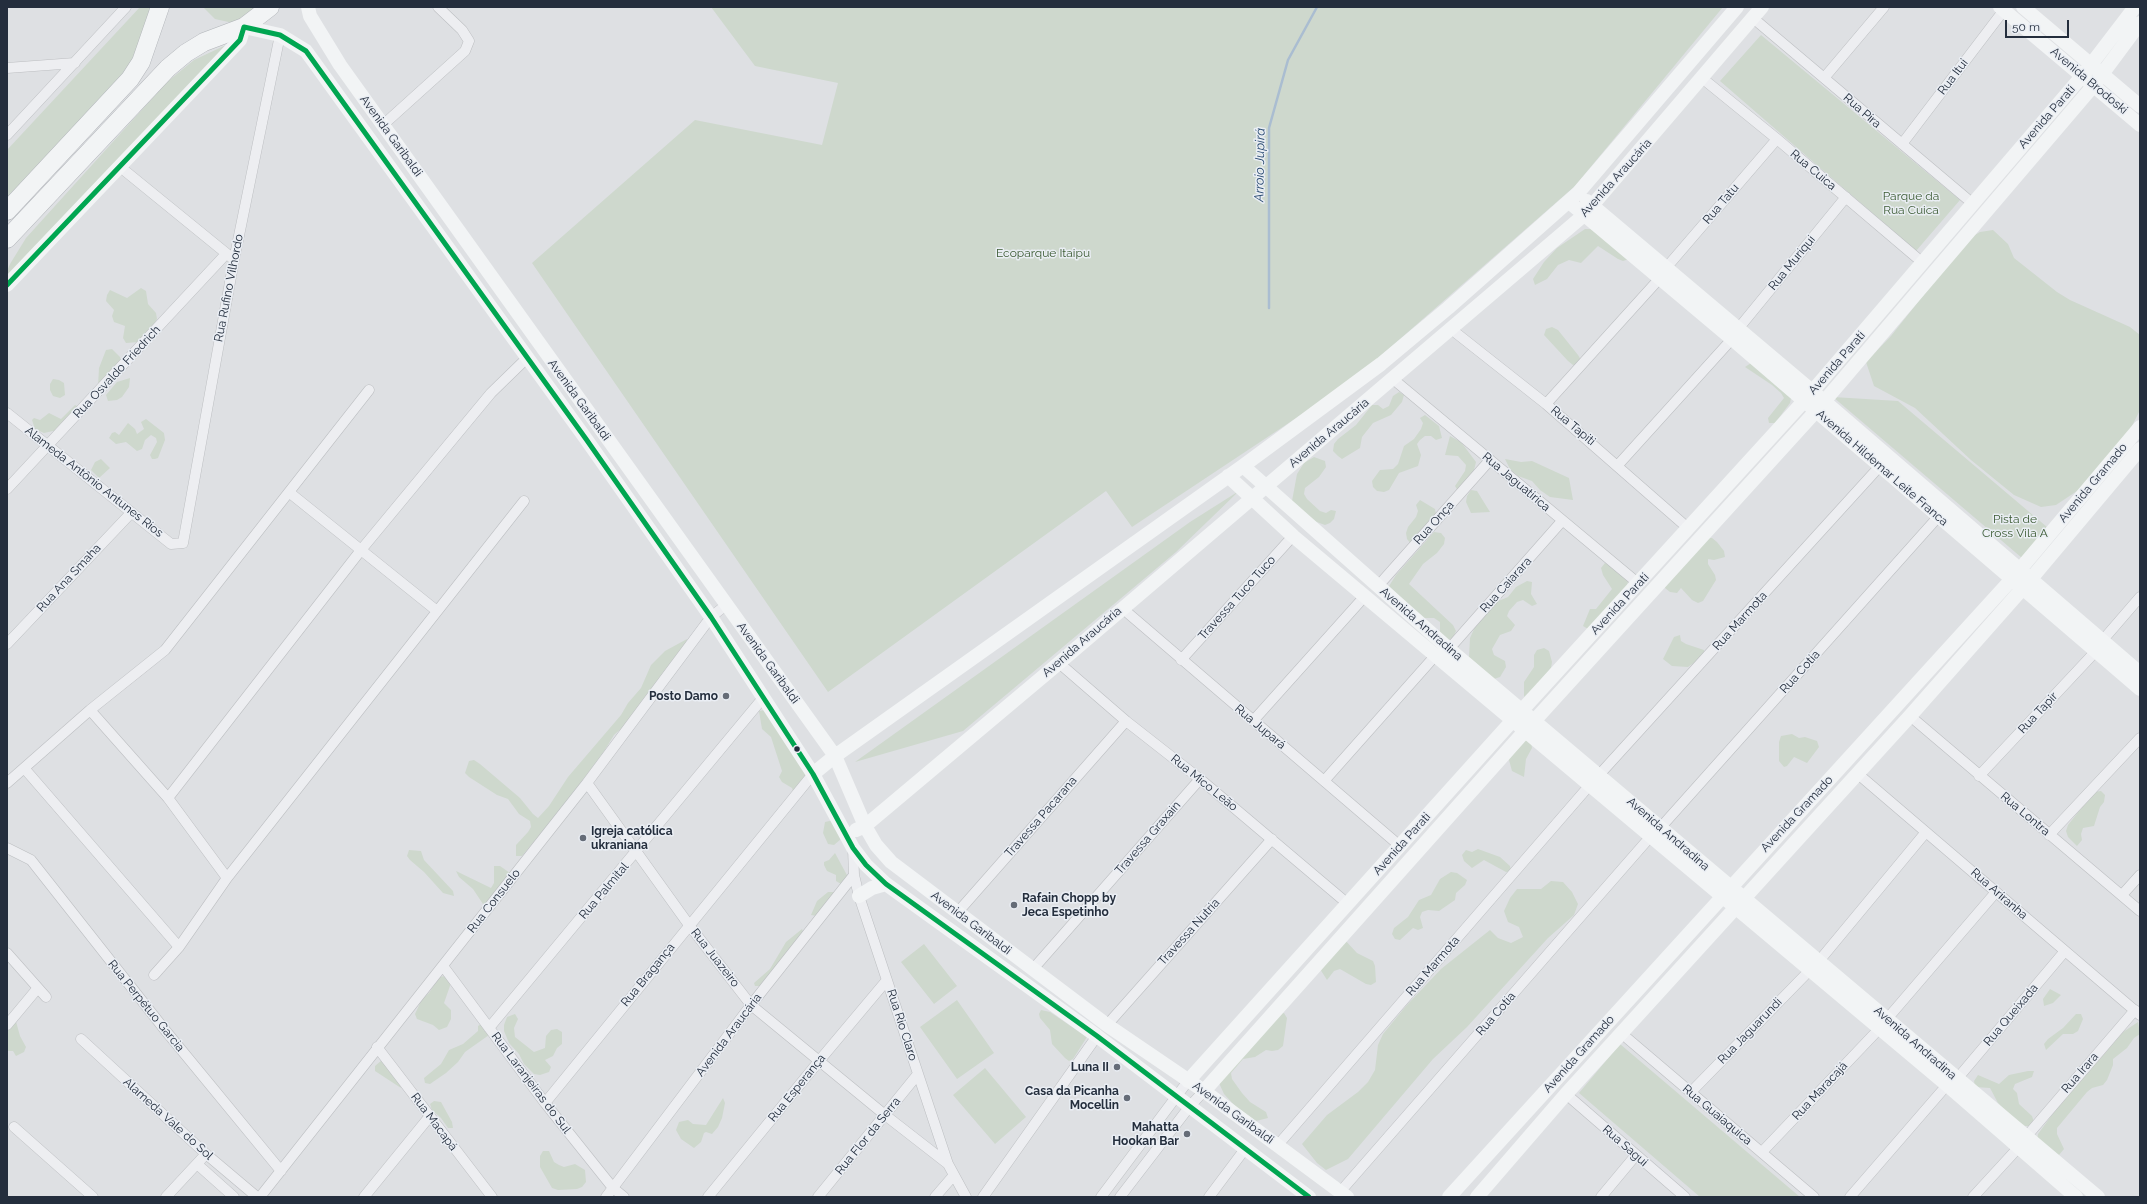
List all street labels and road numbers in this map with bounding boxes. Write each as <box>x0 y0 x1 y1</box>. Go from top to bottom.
street label: Avenida Brodoski <box>2048 45 2130 117</box>
street label: Rua Itui <box>1935 56 1971 98</box>
street label: Avenida Parati <box>2016 83 2078 151</box>
street label: Rua Pira <box>1840 91 1884 131</box>
street label: Avenida Garibaldi <box>357 93 425 179</box>
street label: Avenida Araucária <box>1577 136 1655 220</box>
street label: Rua Cuica <box>1787 147 1839 193</box>
street label: Rua Tatu <box>1700 181 1742 227</box>
street label: Rua Rufino Vilhordo <box>211 233 247 343</box>
street label: Rua Muriqui <box>1766 233 1818 293</box>
street label: Rua Osvaldo Friedrich <box>70 323 164 421</box>
street label: Avenida Parati <box>1806 329 1868 397</box>
street label: Avenida Garibaldi <box>545 357 613 443</box>
street label: Avenida Araucária <box>1286 395 1372 471</box>
street label: Rua Tapiti <box>1548 403 1598 449</box>
street label: Avenida Hildemar Leite Franca <box>1813 407 1951 529</box>
street label: Alameda Antônio Antunes Rios <box>22 424 166 540</box>
street label: Avenida Gramado <box>2056 440 2130 526</box>
street label: Rua Jaguatirica <box>1479 449 1553 515</box>
street label: Rua Onça <box>1411 498 1457 548</box>
street label: Rua Ana Smaha <box>34 541 104 615</box>
street label: Travessa Tuco Tuco <box>1195 553 1279 643</box>
street label: Rua Caiarara <box>1477 554 1535 616</box>
street label: Avenida Parati <box>1588 570 1652 638</box>
street label: Avenida Andradina <box>1377 584 1465 664</box>
street label: Rua Marmota <box>1710 589 1770 653</box>
street label: Avenida Araucária <box>1040 604 1124 680</box>
street label: Avenida Garibaldi <box>734 620 802 706</box>
street label: Rua Cotia <box>1777 648 1823 696</box>
street label: Rua Tapir <box>2015 689 2061 737</box>
street label: Rua Jupará <box>1232 702 1288 752</box>
street label: Rua Mico Leão <box>1168 752 1240 814</box>
street label: Avenida Gramado <box>1758 773 1836 855</box>
street label: Travessa Pacarana <box>1002 774 1080 860</box>
street label: Rua Lontra <box>1997 789 2053 839</box>
street label: Avenida Andradina <box>1624 794 1712 874</box>
street label: Travessa Graxain <box>1112 798 1184 878</box>
street label: Avenida Parati <box>1370 810 1434 878</box>
street label: Rua Palmital <box>576 860 632 922</box>
street label: Rua Ariranha <box>1968 865 2030 923</box>
street label: Rua Consuelo <box>465 866 523 936</box>
street label: Avenida Garibaldi <box>928 888 1014 958</box>
street label: Travessa Nutria <box>1155 896 1223 968</box>
street label: Rua Juazeiro <box>688 926 742 990</box>
street label: Rua Marmota <box>1403 933 1463 999</box>
street label: Rua Bragança <box>618 940 678 1010</box>
street label: Rua Perpétuo Garcia <box>105 957 187 1055</box>
street label: Rua Queixada <box>1981 981 2041 1049</box>
street label: Rua Rio Claro <box>884 987 920 1063</box>
street label: Rua Cotia <box>1473 989 1519 1039</box>
street label: Avenida Araucária <box>693 991 765 1079</box>
street label: Rua Jaguarundi <box>1715 995 1785 1067</box>
street label: Avenida Andradina <box>1871 1003 1959 1083</box>
street label: Avenida Gramado <box>1540 1012 1618 1096</box>
street label: Rua Laranjeiras do Sul <box>488 1030 574 1136</box>
street label: Rua Irara <box>2059 1050 2101 1096</box>
street label: Rua Esperança <box>765 1051 829 1125</box>
street label: Rua Maracajá <box>1789 1059 1851 1123</box>
street label: Alameda Vale do Sol <box>120 1075 216 1163</box>
street label: Avenida Garibaldi <box>1190 1079 1276 1147</box>
street label: Rua Guaiaquica <box>1679 1082 1755 1148</box>
street label: Rua Macapá <box>408 1090 460 1154</box>
street label: Rua Flor da Serra <box>832 1094 904 1178</box>
street label: Rua Sagui <box>1599 1122 1651 1170</box>

